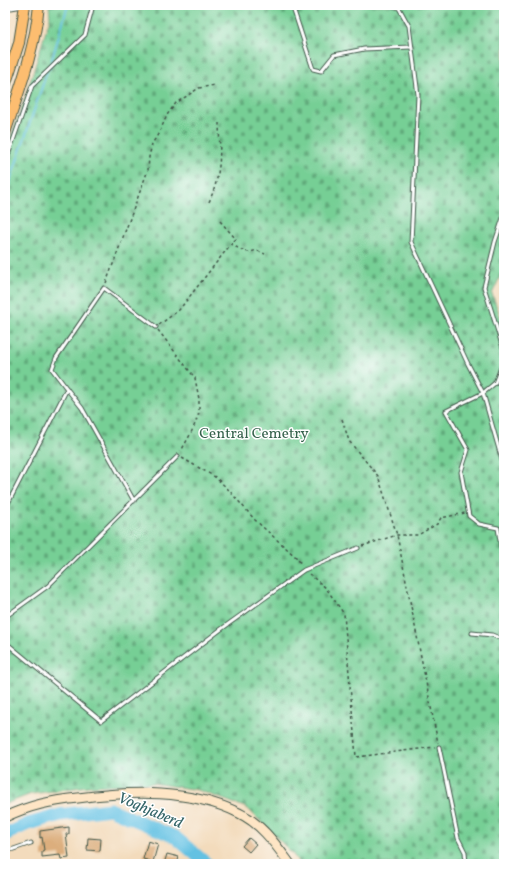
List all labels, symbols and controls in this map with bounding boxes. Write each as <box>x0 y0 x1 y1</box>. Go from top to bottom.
park label: Central Cemetry <box>199 424 309 445</box>
water label: Voghjaberd <box>114 787 186 835</box>

